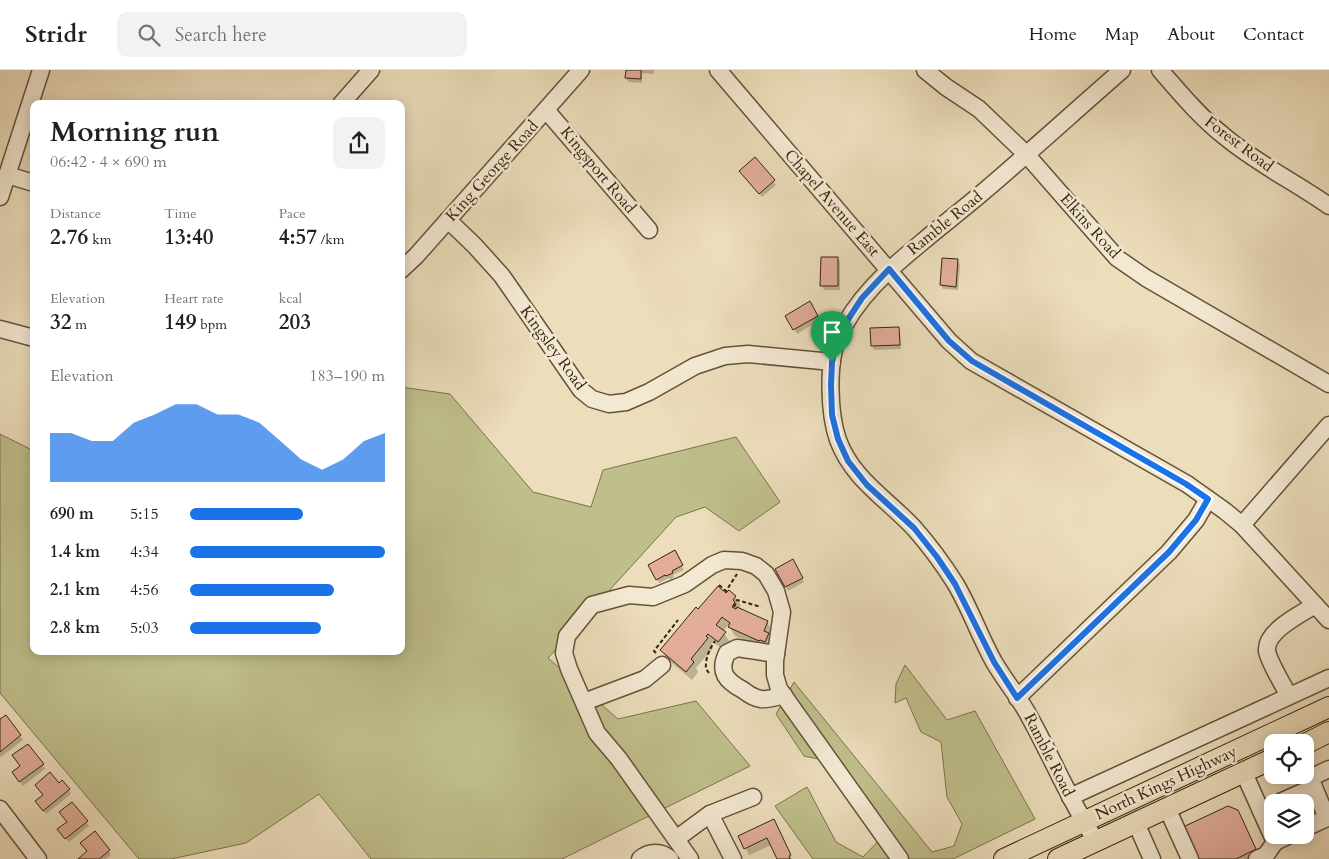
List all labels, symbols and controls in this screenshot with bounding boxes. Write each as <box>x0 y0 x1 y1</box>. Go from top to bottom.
search box <box>117 12 467 57</box>
text: Stridr <box>25 18 87 51</box>
icon: search <box>135 21 163 49</box>
text: Search here <box>175 22 267 48</box>
text: Home <box>1029 22 1077 47</box>
text: Map <box>1105 22 1139 47</box>
text: About <box>1167 22 1215 47</box>
text: Contact <box>1243 22 1304 47</box>
street label: Forest Road <box>1200 111 1278 177</box>
text: Morning run <box>50 113 219 151</box>
street label: King George Road <box>441 115 544 226</box>
button: share <box>333 117 385 169</box>
street label: Kingsport Road <box>555 122 641 219</box>
street label: Chapel Avenue East <box>779 145 885 261</box>
text: 06:42 · 4 × 690 m <box>50 151 167 173</box>
street label: Ramble Road <box>903 186 988 260</box>
street label: Elkins Road <box>1055 189 1126 264</box>
text: Distance <box>50 204 101 223</box>
text: Time <box>164 204 197 223</box>
text: Pace <box>279 204 306 223</box>
text: 2.76 <box>50 223 88 252</box>
text: 13:40 <box>164 223 213 252</box>
text: 4:57 <box>279 223 317 252</box>
text: km <box>88 230 111 249</box>
text: /km <box>317 230 345 249</box>
text: Elevation <box>50 289 106 308</box>
text: Heart rate <box>164 289 224 308</box>
text: kcal <box>279 289 302 308</box>
street label: Kingsley Road <box>515 301 591 395</box>
text: 32 <box>50 308 72 337</box>
text: 149 <box>164 308 197 337</box>
text: 203 <box>279 308 311 337</box>
pin <box>811 311 853 362</box>
text: m <box>72 315 87 334</box>
text: bpm <box>197 315 227 334</box>
icon: arrive <box>818 318 846 346</box>
text: Elevation <box>50 365 114 387</box>
text: 183–190 m <box>309 365 385 387</box>
text: 690 m <box>50 503 94 525</box>
text: 5:15 <box>130 503 159 525</box>
text: 1.4 km <box>50 541 100 563</box>
text: 4:34 <box>130 541 159 563</box>
text: 2.1 km <box>50 579 100 601</box>
text: 4:56 <box>130 579 159 601</box>
text: 2.8 km <box>50 617 100 639</box>
text: 5:03 <box>130 617 159 639</box>
street label: Ramble Road <box>1019 710 1080 801</box>
map controls <box>1264 734 1314 844</box>
button: locate <box>1264 734 1314 784</box>
street label: North Kings Highway <box>1091 740 1241 826</box>
button: layers <box>1264 794 1314 844</box>

